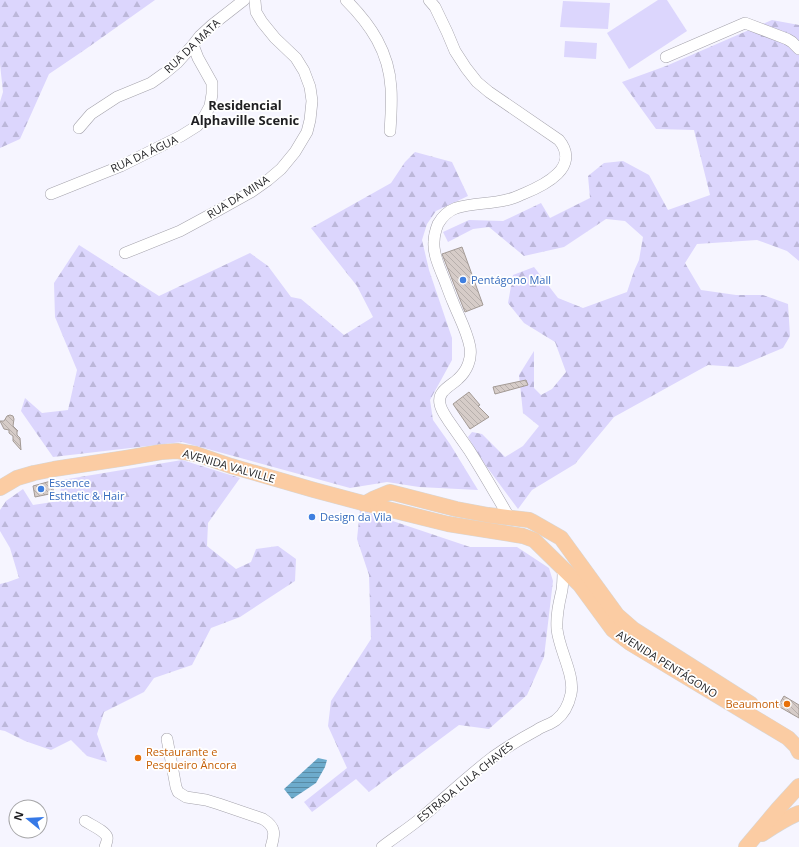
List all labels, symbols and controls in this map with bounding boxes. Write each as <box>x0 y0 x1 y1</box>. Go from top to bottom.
street label: RUA DA MATA <box>160 15 223 76</box>
district label: Residencial Alphaville Scenic <box>191 96 300 129</box>
street label: RUA DA ÁGUA <box>108 131 180 176</box>
street label: RUA DA MINA <box>204 171 272 222</box>
place label: Pentágono Mall <box>471 272 551 287</box>
marker: Pentágono Mall <box>458 275 468 285</box>
street label: AVENIDA VALVILLE <box>181 445 277 486</box>
place label: Essence Esthetic & Hair <box>49 475 125 503</box>
marker: Essence Esthetic & Hair <box>36 484 46 494</box>
place label: Design da Vila <box>320 509 392 524</box>
marker: Design da Vila <box>307 512 317 522</box>
street label: AVENIDA PENTÁGONO <box>614 626 721 701</box>
place label: Beaumont <box>725 696 779 711</box>
marker: Beaumont <box>782 699 792 709</box>
street label: ESTRADA LULA CHAVES <box>413 738 516 825</box>
place label: Restaurante e Pesqueiro Âncora <box>146 744 237 772</box>
marker: Restaurante e Pesqueiro Âncora <box>133 753 143 763</box>
north arrow <box>8 799 48 839</box>
text: N <box>9 809 27 822</box>

